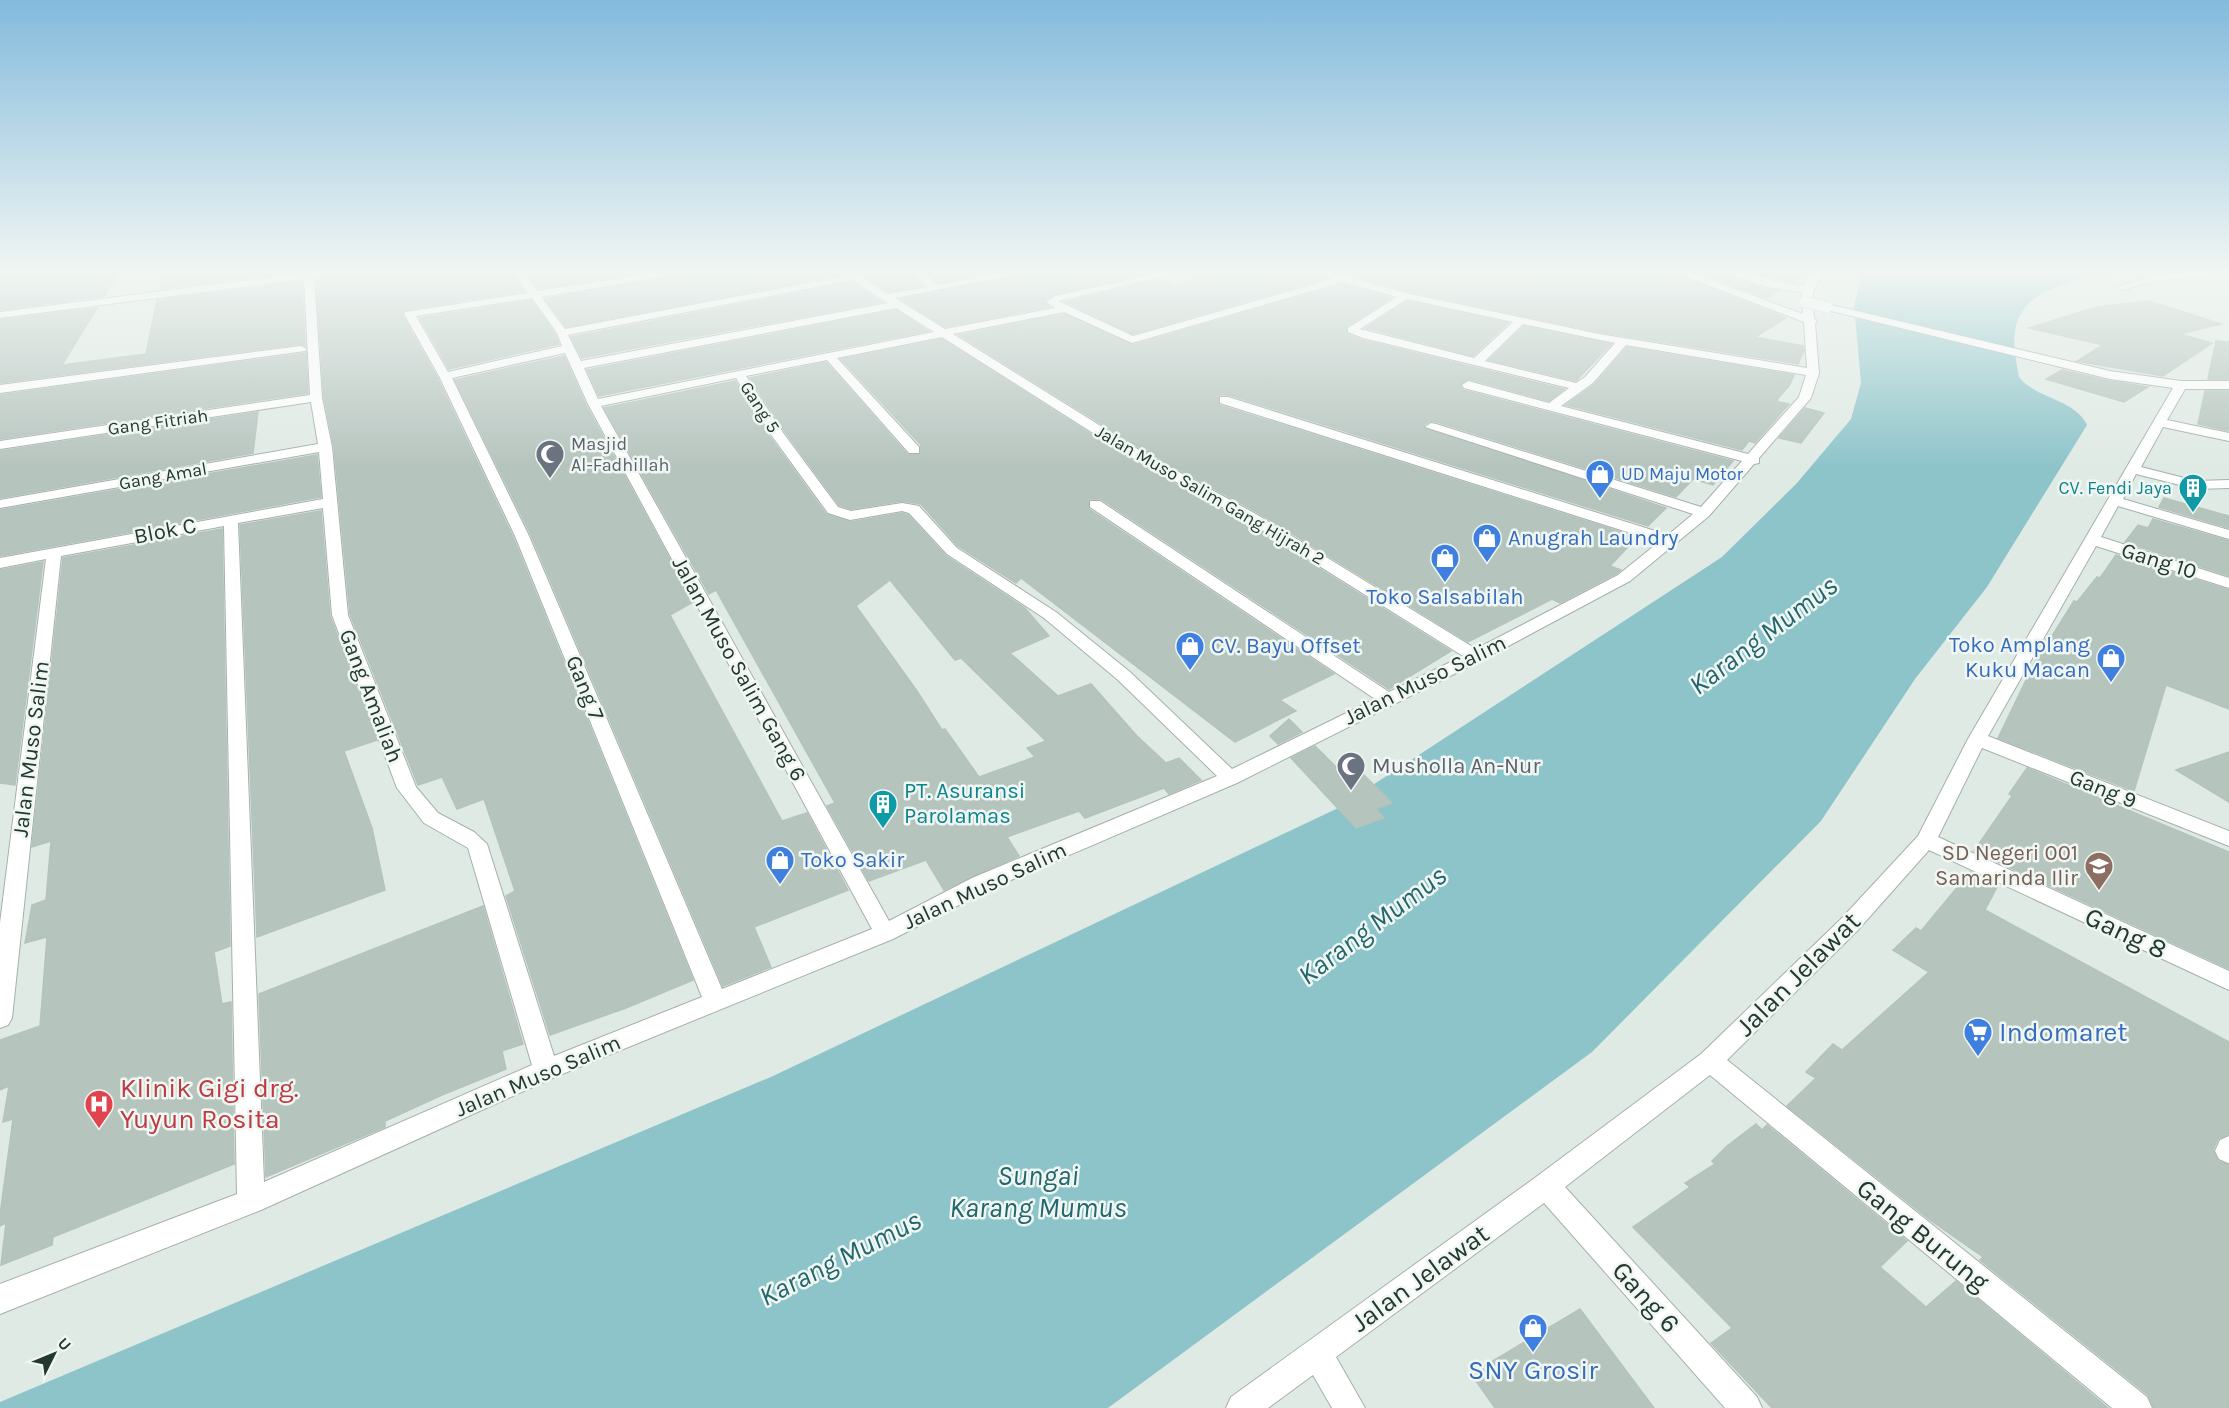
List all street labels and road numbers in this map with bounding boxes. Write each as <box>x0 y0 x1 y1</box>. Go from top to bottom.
street label: Gang 5 <box>735 377 785 437</box>
street label: Gang Fitriah <box>106 404 210 440</box>
street label: Jalan Muso Salim Gang Hijrah 2 <box>1091 420 1329 570</box>
street label: Gang Amal <box>117 457 209 495</box>
street label: Blok C <box>132 512 198 550</box>
street label: Gang 10 <box>2118 537 2200 585</box>
street label: Jalan Muso Salim Gang 6 <box>666 552 812 786</box>
street label: Gang Amaliah <box>334 626 408 766</box>
street label: Jalan Muso Salim <box>1340 629 1510 731</box>
street label: Gang 7 <box>560 652 610 724</box>
street label: Jalan Muso Salim <box>7 659 55 839</box>
street label: Gang 9 <box>2066 764 2140 814</box>
street label: Jalan Muso Salim <box>899 837 1071 935</box>
street label: Gang 8 <box>2080 900 2172 966</box>
street label: Jalan Jelawat <box>1729 905 1867 1043</box>
street label: Jalan Muso Salim <box>451 1029 625 1123</box>
street label: Gang Burung <box>1850 1172 1996 1298</box>
street label: Jalan Jelawat <box>1345 1217 1495 1339</box>
street label: Gang 6 <box>1605 1254 1687 1340</box>

